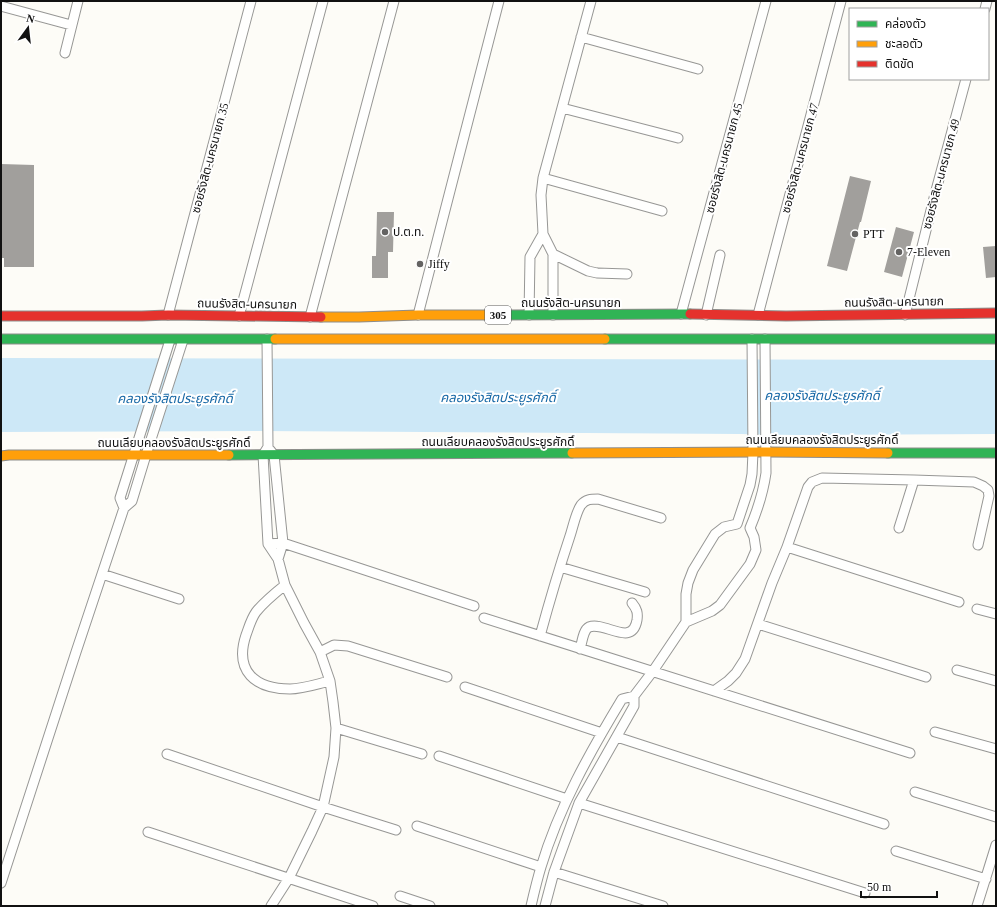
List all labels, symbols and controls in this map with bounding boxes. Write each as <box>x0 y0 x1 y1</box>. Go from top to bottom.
north arrow <box>8 8 48 48</box>
legend <box>849 8 989 80</box>
text: N <box>25 12 36 25</box>
text: คล่องตัว <box>885 17 926 31</box>
text: ชะลอตัว <box>885 37 923 51</box>
text: ติดขัด <box>885 57 914 71</box>
street label: ซอยรังสิต-นครนายก 35 <box>189 101 231 215</box>
street label: ซอยรังสิต-นครนายก 45 <box>703 101 745 215</box>
street label: ซอยรังสิต-นครนายก 47 <box>779 101 821 215</box>
street label: ซอยรังสิต-นครนายก 49 <box>920 117 962 231</box>
place label: ป.ต.ท. <box>393 225 424 239</box>
marker: ป.ต.ท. <box>380 227 390 237</box>
place label: PTT <box>863 227 885 241</box>
marker: PTT <box>850 229 860 239</box>
place label: 7-Eleven <box>907 245 950 259</box>
marker: 7-Eleven <box>894 247 904 257</box>
place label: Jiffy <box>428 257 450 271</box>
marker: Jiffy <box>415 259 425 269</box>
street label: ถนนรังสิต-นครนายก <box>844 294 944 310</box>
street label: ถนนรังสิต-นครนายก <box>197 296 297 312</box>
street label: ถนนรังสิต-นครนายก <box>521 296 621 310</box>
road number: 305 <box>485 306 511 324</box>
water label: คลองรังสิตประยูรศักดิ์ <box>764 387 884 404</box>
water label: คลองรังสิตประยูรศักดิ์ <box>440 389 560 406</box>
water label: คลองรังสิตประยูรศักดิ์ <box>117 390 237 407</box>
street label: ถนนเลียบคลองรังสิตประยูรศักดิ์ <box>745 433 899 447</box>
street label: ถนนเลียบคลองรังสิตประยูรศักดิ์ <box>421 435 575 449</box>
street label: ถนนเลียบคลองรังสิตประยูรศักดิ์ <box>97 436 251 450</box>
scale bar <box>861 873 937 899</box>
text: 50 m <box>867 880 892 894</box>

